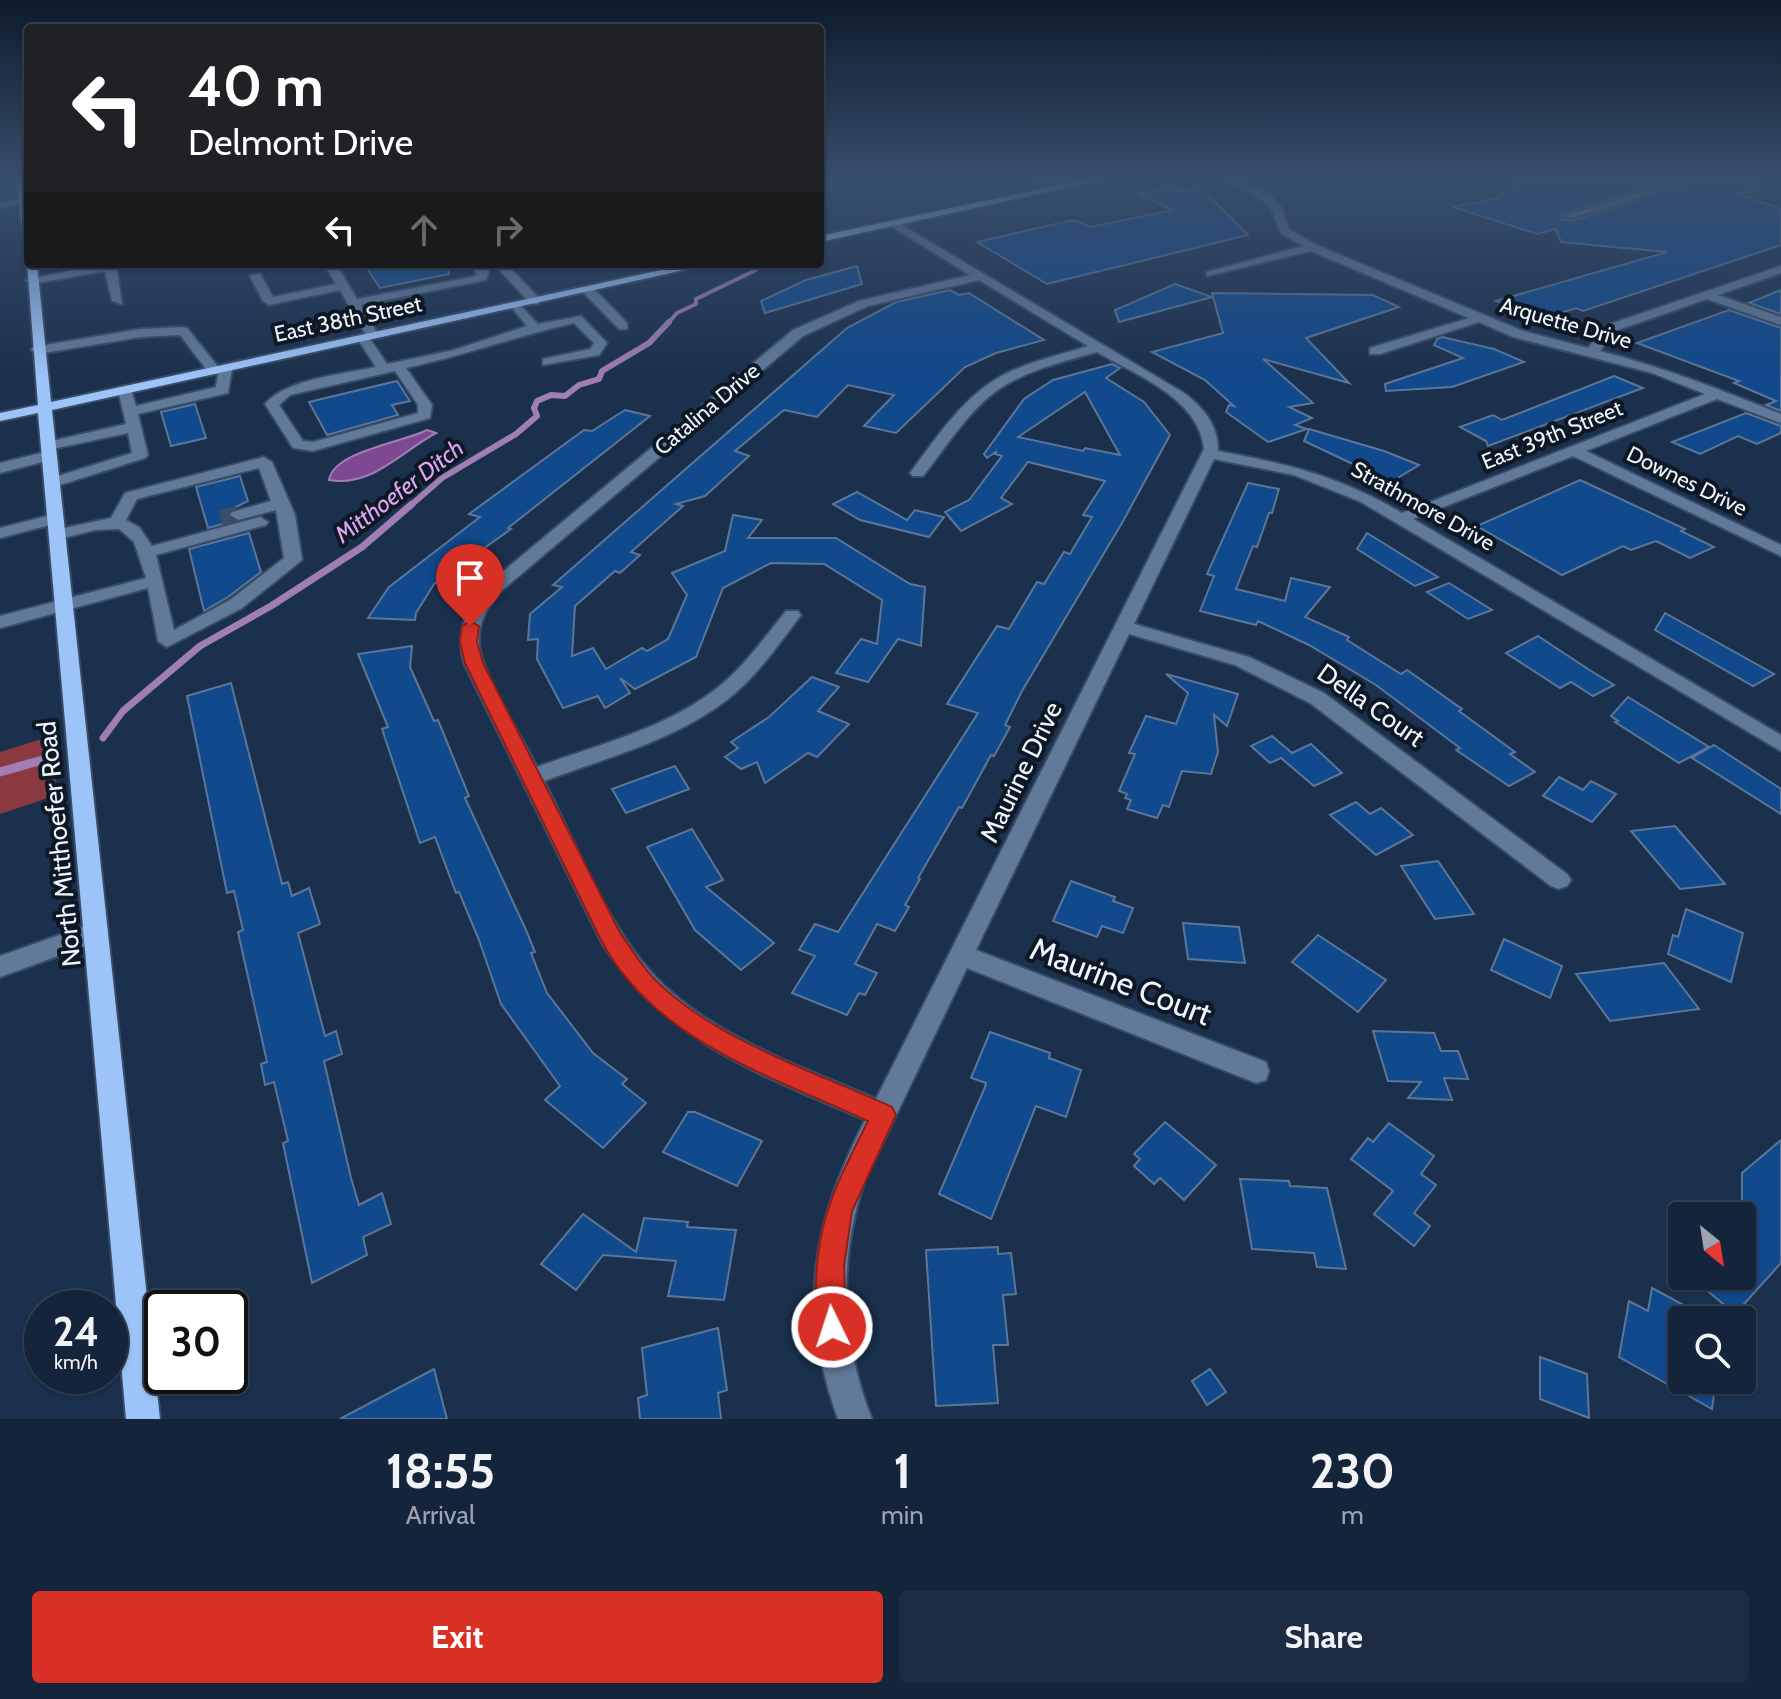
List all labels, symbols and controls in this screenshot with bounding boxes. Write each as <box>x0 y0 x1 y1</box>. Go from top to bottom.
text: 40 m <box>188 52 324 120</box>
icon: left <box>56 56 160 160</box>
text: Delmont Drive <box>188 120 413 164</box>
icon: left <box>318 208 362 252</box>
icon: ahead <box>402 208 446 252</box>
icon: right <box>486 208 530 252</box>
street label: East 38th Street <box>272 290 425 348</box>
street label: Arquette Drive <box>1497 291 1635 355</box>
street label: Catalina Drive <box>649 357 765 461</box>
street label: East 39th Street <box>1478 394 1627 476</box>
water label: Mitthoefer Ditch <box>328 433 469 549</box>
street label: Downes Drive <box>1622 440 1752 522</box>
street label: Strathmore Drive <box>1346 455 1500 557</box>
pin <box>436 544 504 626</box>
icon: arrive <box>448 556 492 600</box>
street label: Della Court <box>1311 657 1431 754</box>
street label: Maurine Drive <box>973 696 1069 848</box>
street label: North Mitthoefer Road <box>30 720 88 968</box>
street label: Maurine Court <box>1025 929 1217 1033</box>
north arrow <box>1668 1202 1756 1290</box>
map controls <box>1668 1202 1756 1394</box>
position arrow <box>790 1285 874 1369</box>
speed limit sign: 30 <box>144 1290 248 1394</box>
button: search <box>1668 1306 1756 1394</box>
text: 24 <box>53 1307 99 1356</box>
text: km/h <box>54 1350 98 1374</box>
text: 18:55 <box>386 1442 495 1500</box>
text: 1 <box>894 1442 911 1500</box>
text: 230 <box>1310 1442 1395 1500</box>
text: Arrival <box>406 1499 475 1531</box>
text: min <box>881 1499 924 1531</box>
text: m <box>1341 1499 1364 1531</box>
button: Exit <box>32 1591 883 1683</box>
button: Share <box>899 1591 1749 1683</box>

